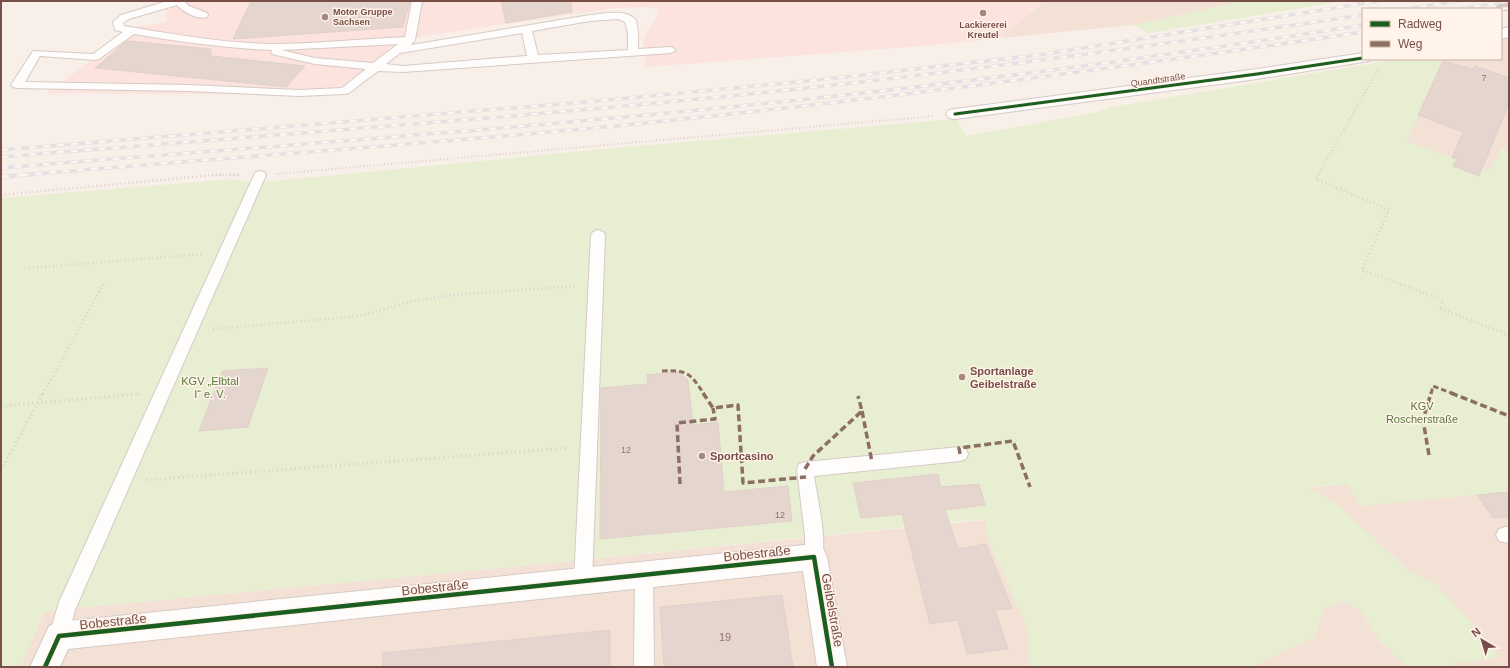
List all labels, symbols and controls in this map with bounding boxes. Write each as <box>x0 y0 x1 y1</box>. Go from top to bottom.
place label: Motor Gruppe Sachsen <box>333 7 393 27</box>
marker: Lackiererei Kreutel <box>978 8 988 18</box>
legend <box>1362 8 1502 60</box>
marker: Motor Gruppe Sachsen <box>320 12 330 22</box>
text: Radweg <box>1398 17 1442 31</box>
place label: Lackiererei Kreutel <box>959 20 1007 40</box>
text: Weg <box>1398 37 1422 51</box>
street label: Quandtstraße <box>1130 71 1186 89</box>
house number: 7 <box>1481 73 1487 83</box>
place label: Sportanlage Geibelstraße <box>970 365 1037 390</box>
marker: Sportanlage Geibelstraße <box>957 372 967 382</box>
park label: KGV „Elbtal I“ e. V. <box>181 375 239 400</box>
park label: KGV Roscherstraße <box>1386 400 1458 425</box>
house number: 12 <box>621 445 631 455</box>
place label: Sportcasino <box>710 450 774 462</box>
marker: Sportcasino <box>697 451 707 461</box>
house number: 12 <box>775 510 785 520</box>
street label: Bobestraße <box>723 543 791 564</box>
street label: Geibelstraße <box>819 572 846 648</box>
street label: Bobestraße <box>401 577 469 598</box>
street label: Bobestraße <box>79 611 147 632</box>
north arrow <box>1462 620 1502 660</box>
text: N <box>1469 625 1483 639</box>
house number: 19 <box>719 631 731 643</box>

